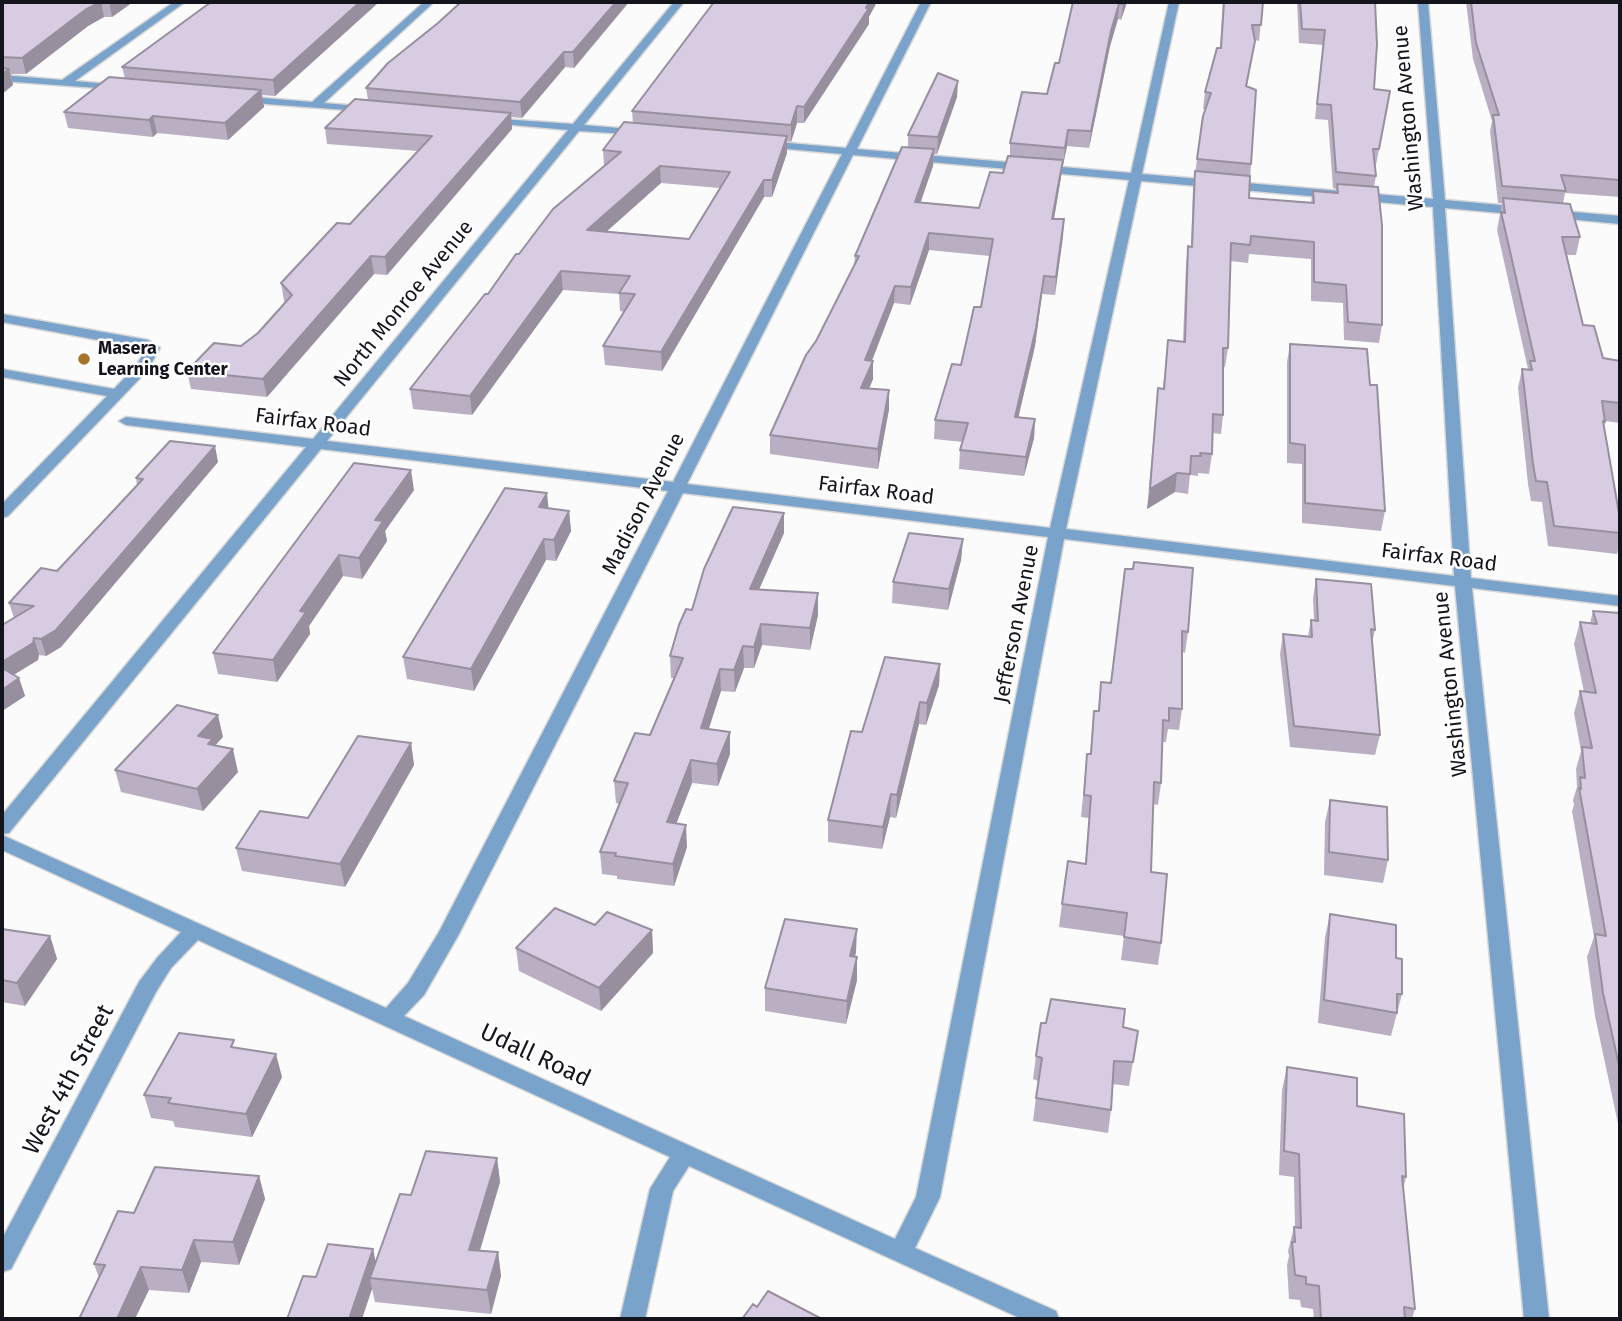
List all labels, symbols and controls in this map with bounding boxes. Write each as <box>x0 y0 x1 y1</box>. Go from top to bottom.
street label: Washington Avenue <box>1388 24 1430 212</box>
street label: North Monroe Avenue <box>329 215 479 393</box>
place label: Masera Learning Center <box>98 338 228 380</box>
marker: Masera Learning Center <box>76 351 92 367</box>
street label: Fairfax Road <box>254 403 372 443</box>
street label: Madison Avenue <box>597 429 691 579</box>
street label: Fairfax Road <box>817 471 935 511</box>
street label: Fairfax Road <box>1380 538 1498 578</box>
street label: Jefferson Avenue <box>989 543 1045 705</box>
street label: Washington Avenue <box>1429 590 1473 778</box>
street label: West 4th Street <box>17 1000 121 1160</box>
street label: Udall Road <box>475 1018 595 1094</box>

